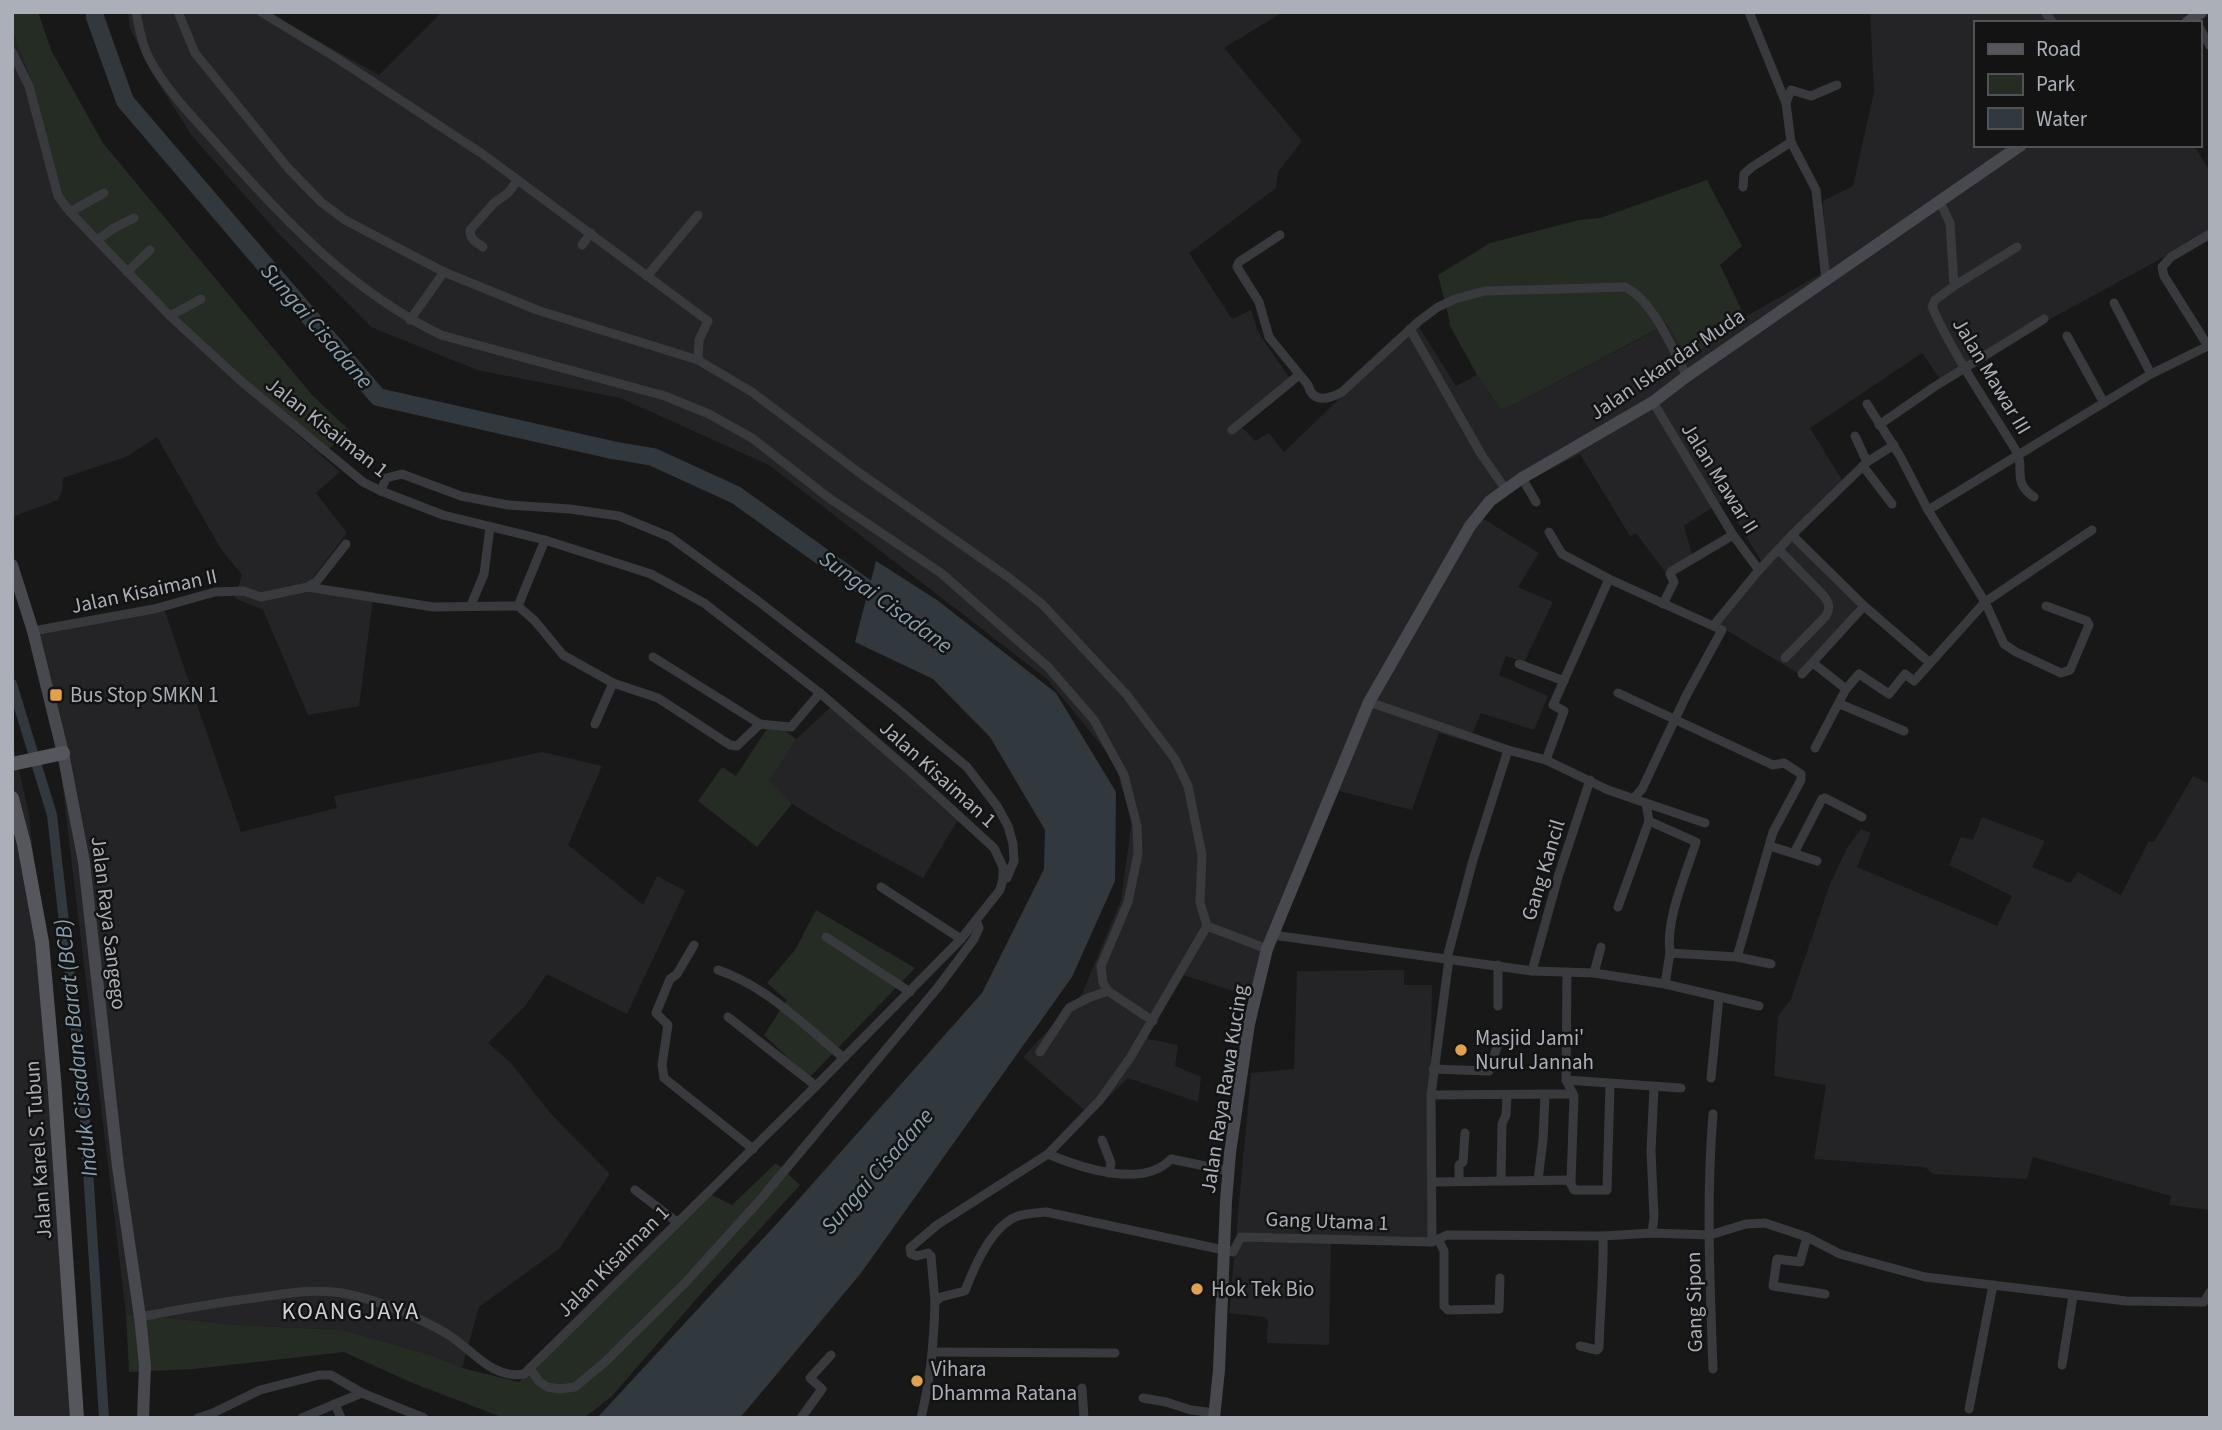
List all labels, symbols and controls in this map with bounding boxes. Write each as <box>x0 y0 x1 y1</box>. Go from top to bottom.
legend <box>1974 21 2201 147</box>
text: Road <box>2036 34 2081 64</box>
text: Park <box>2036 69 2076 99</box>
text: Water <box>2036 104 2088 134</box>
water label: Sungai Cisadane <box>253 256 381 396</box>
street label: Jalan Iskandar Muda <box>1583 301 1751 427</box>
street label: Jalan Mawar III <box>1945 312 2039 440</box>
street label: Jalan Kisaiman 1 <box>259 370 395 484</box>
street label: Jalan Mawar II <box>1674 417 1766 539</box>
water label: Sungai Cisadane <box>813 542 959 662</box>
street label: Jalan Kisaiman II <box>68 561 220 621</box>
place label: Bus Stop SMKN 1 <box>70 680 218 710</box>
marker: Bus Stop SMKN 1 <box>48 687 64 703</box>
street label: Jalan Kisaiman 1 <box>873 713 1003 835</box>
street label: Gang Kancil <box>1513 816 1573 924</box>
street label: Jalan Raya Sangego <box>83 835 135 1011</box>
water label: Induk Cisadane Barat (BCB) <box>46 917 106 1179</box>
street label: Jalan Raya Rawa Kucing <box>1193 982 1255 1196</box>
place label: Masjid Jami' Nurul Jannah <box>1475 1023 1594 1077</box>
marker: Masjid Jami' Nurul Jannah <box>1453 1042 1469 1058</box>
street label: Jalan Karel S. Tubun <box>17 1060 59 1240</box>
water label: Sungai Cisadane <box>813 1101 941 1241</box>
street label: Jalan Kisaiman 1 <box>550 1198 676 1324</box>
street label: Gang Utama 1 <box>1265 1204 1389 1238</box>
street label: Gang Sipon <box>1678 1251 1710 1353</box>
place label: Hok Tek Bio <box>1211 1274 1314 1304</box>
marker: Hok Tek Bio <box>1189 1281 1205 1297</box>
district label: KOANGJAYA <box>282 1294 420 1329</box>
place label: Vihara Dhamma Ratana <box>931 1354 1077 1408</box>
marker: Vihara Dhamma Ratana <box>909 1373 925 1389</box>

